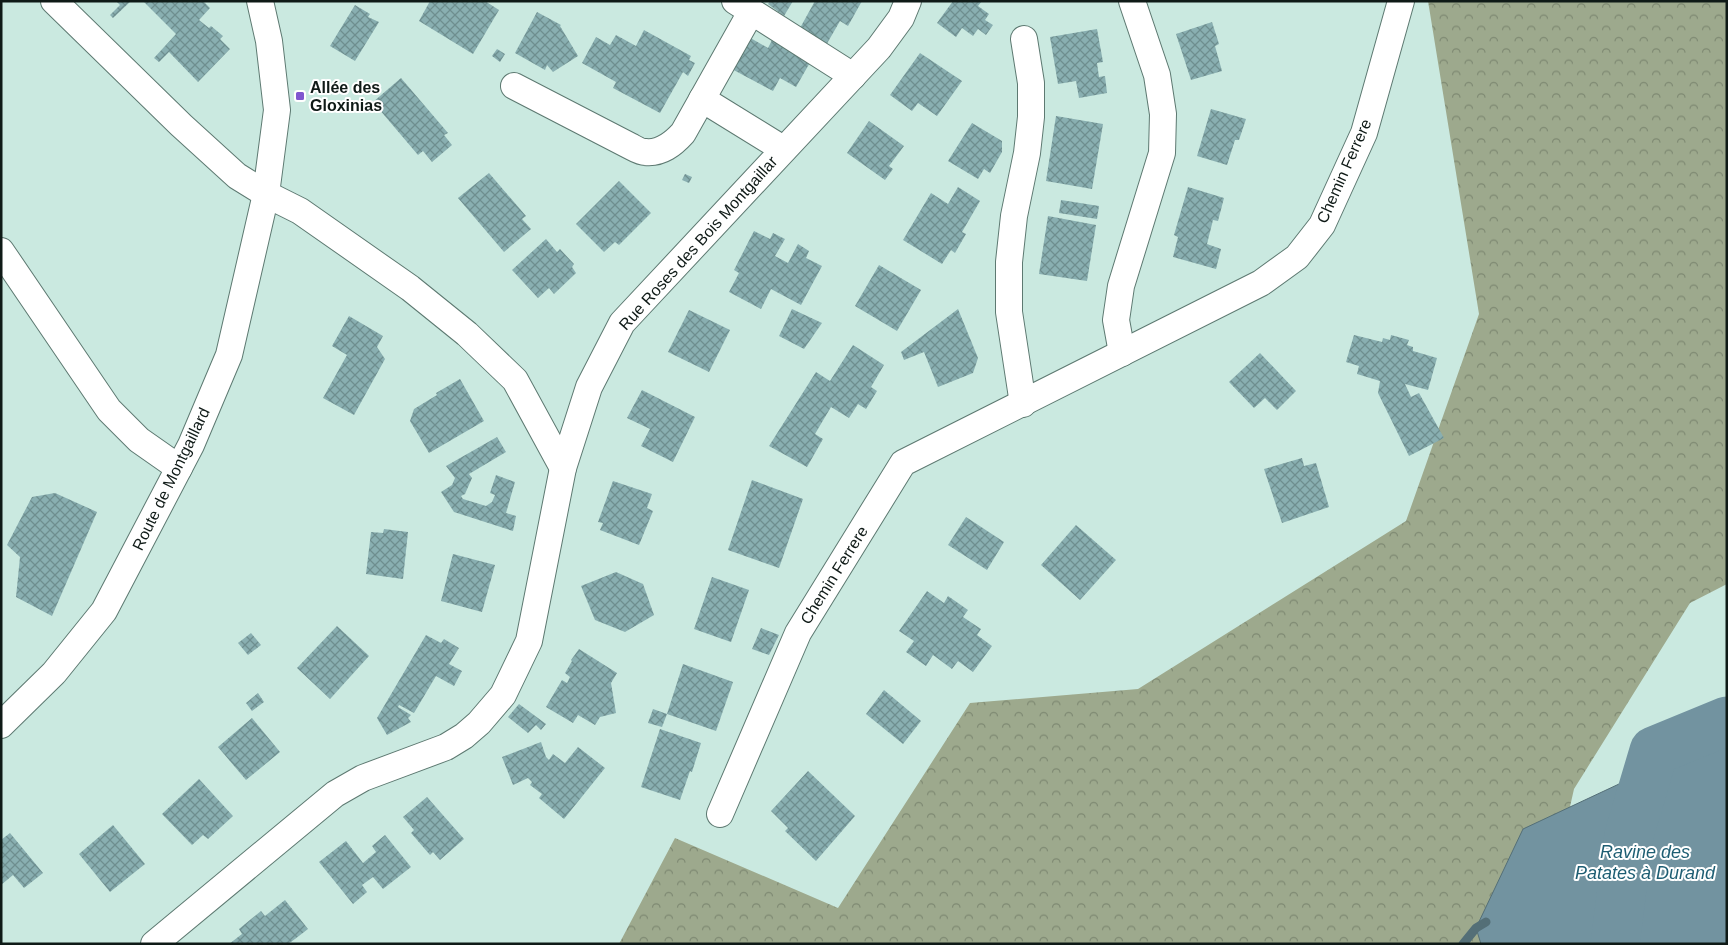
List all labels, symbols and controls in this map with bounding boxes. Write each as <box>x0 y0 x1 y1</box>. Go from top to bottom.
place label: Allée des Gloxinias <box>310 79 382 114</box>
marker: Allée des Gloxinias <box>294 90 306 102</box>
street label: Chemin Ferrere <box>1313 116 1375 226</box>
street label: Rue Roses des Bois Montgaillar <box>616 152 781 333</box>
street label: Route de Montgaillard <box>129 405 213 553</box>
street label: Chemin Ferrere <box>797 523 871 627</box>
water label: Ravine des Patates à Durand <box>1575 842 1716 883</box>

